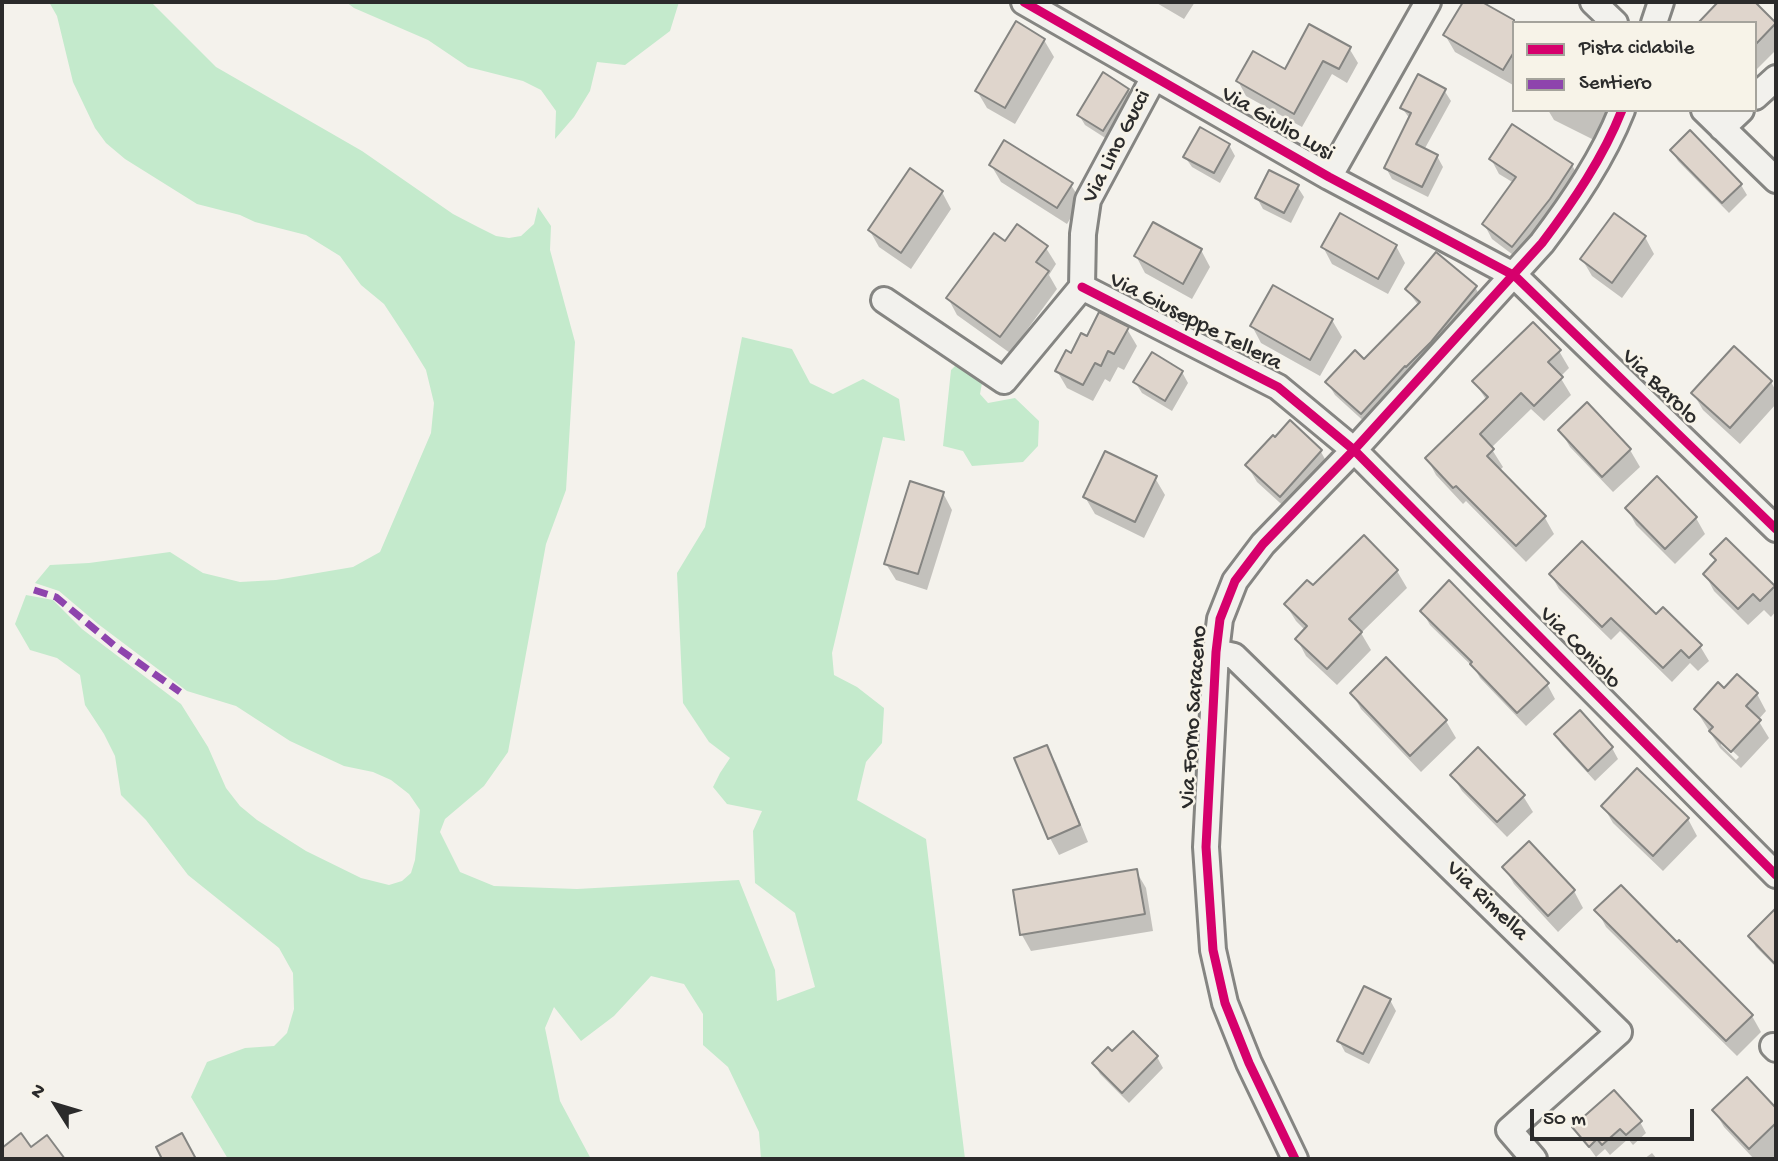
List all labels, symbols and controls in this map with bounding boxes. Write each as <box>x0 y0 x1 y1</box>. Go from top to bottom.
legend <box>1512 21 1757 112</box>
text: Pista ciclabile <box>1579 37 1694 62</box>
text: Sentiero <box>1579 72 1652 97</box>
street label: Via Giulio Lusi <box>1215 81 1339 169</box>
street label: Via Lino Gucci <box>1078 86 1158 208</box>
street label: Via Giuseppe Tellera <box>1104 268 1286 378</box>
street label: Via Barolo <box>1614 344 1704 432</box>
street label: Via Coniolo <box>1532 602 1626 696</box>
street label: Via Forno Saraceno <box>1175 625 1215 809</box>
street label: Via Rimella <box>1439 856 1533 948</box>
north arrow <box>21 1070 91 1140</box>
text: N <box>26 1080 52 1104</box>
scale bar <box>1533 1094 1698 1138</box>
text: 50 m <box>1543 1108 1586 1133</box>

